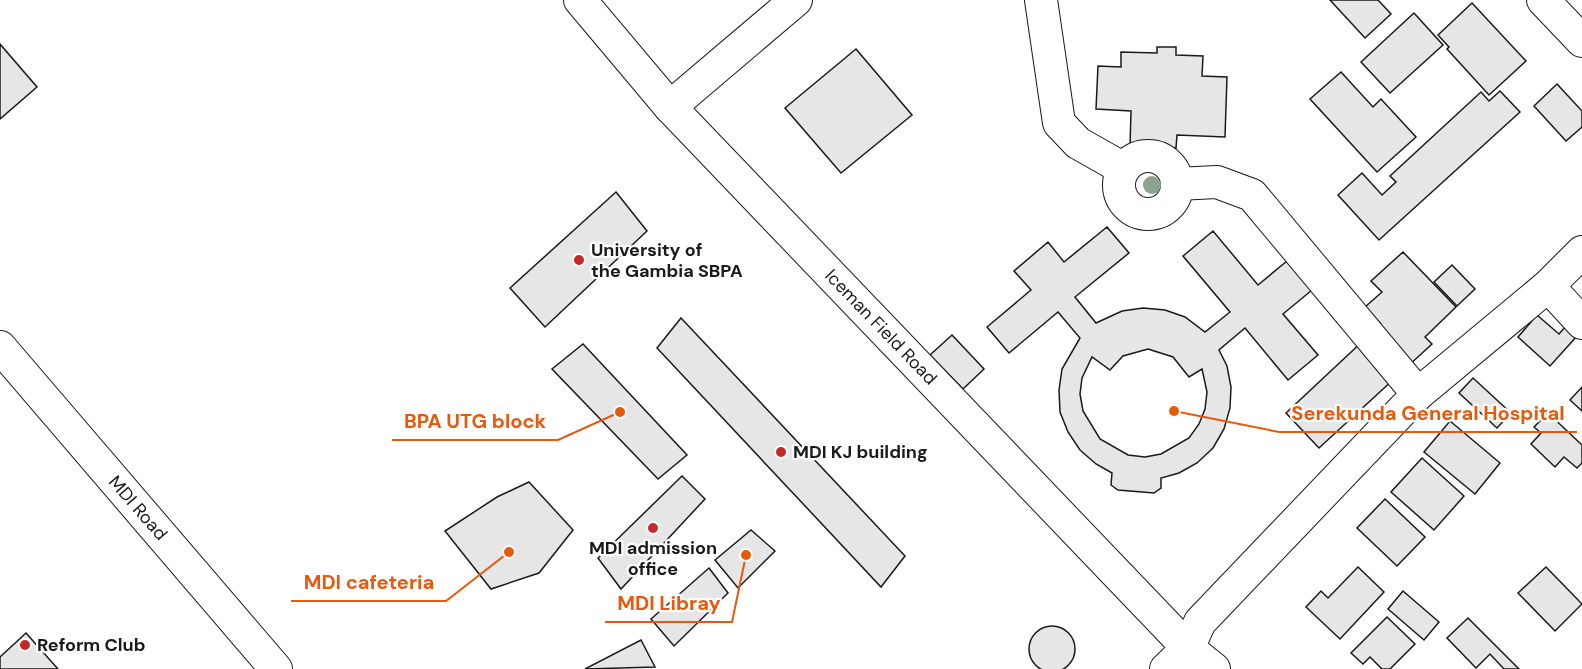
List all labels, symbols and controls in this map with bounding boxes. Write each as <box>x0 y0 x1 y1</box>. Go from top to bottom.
place label: University of the Gambia SBPA <box>591 238 743 283</box>
marker: University of the Gambia SBPA <box>572 253 586 267</box>
street label: Iceman Field Road <box>820 264 942 390</box>
callout: Serekunda General Hospital <box>1279 394 1577 432</box>
text: Serekunda General Hospital <box>1291 400 1565 426</box>
callout: BPA UTG block <box>392 402 558 440</box>
text: BPA UTG block <box>404 408 547 434</box>
place label: MDI KJ building <box>793 440 928 464</box>
marker: MDI KJ building <box>774 445 788 459</box>
street label: MDI Road <box>103 471 173 545</box>
marker: MDI admission office <box>646 521 660 535</box>
place label: MDI admission office <box>589 536 717 581</box>
callout: MDI cafeteria <box>291 563 446 601</box>
text: MDI cafeteria <box>304 569 434 595</box>
callout: MDI Libray <box>605 584 732 622</box>
text: MDI Libray <box>617 590 721 616</box>
place label: Reform Club <box>37 633 145 657</box>
marker: Reform Club <box>18 638 32 652</box>

